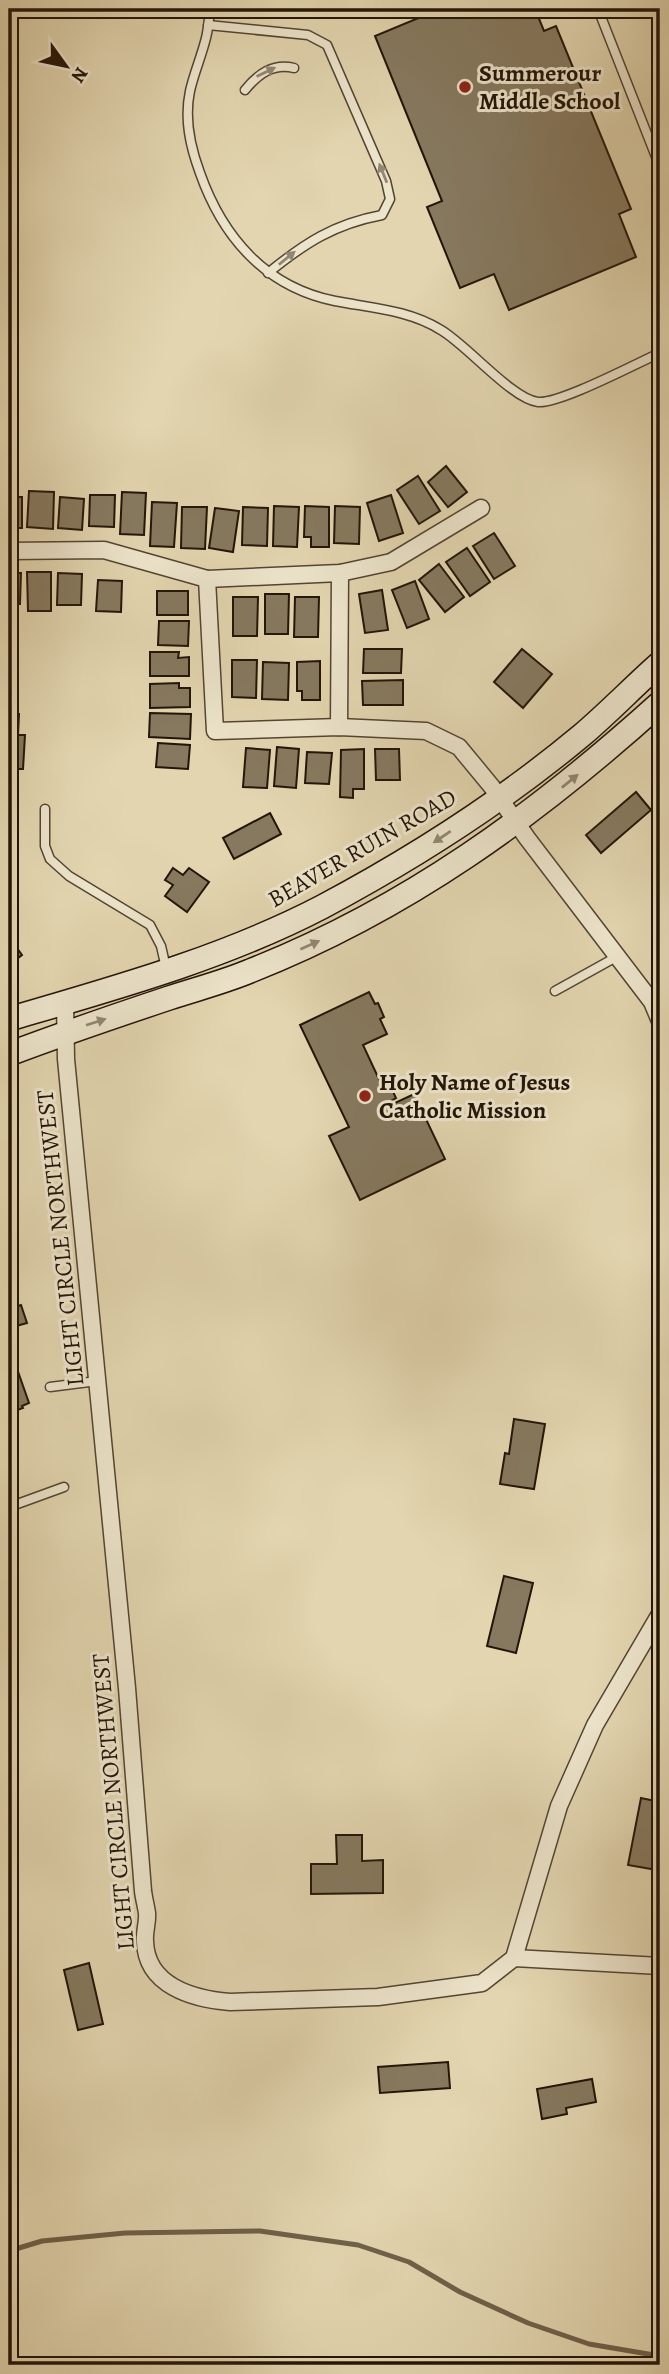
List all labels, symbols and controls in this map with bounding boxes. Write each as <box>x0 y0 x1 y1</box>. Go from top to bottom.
north arrow <box>32 32 102 102</box>
place label: Summerour Middle School <box>479 57 621 117</box>
text: N <box>65 62 94 88</box>
one-way arrow <box>257 66 277 78</box>
marker: Summerour Middle School <box>457 79 473 95</box>
one-way arrow <box>377 162 388 183</box>
one-way arrow <box>278 251 295 266</box>
one-way arrow <box>561 774 578 789</box>
street label: BEAVER RUIN ROAD <box>262 781 462 915</box>
one-way arrow <box>432 830 451 843</box>
one-way arrow <box>299 939 320 950</box>
one-way arrow <box>86 1017 107 1027</box>
place label: Holy Name of Jesus Catholic Mission <box>379 1066 570 1126</box>
street label: LIGHT CIRCLE NORTHWEST <box>29 1088 91 1388</box>
marker: Holy Name of Jesus Catholic Mission <box>357 1088 373 1104</box>
street label: LIGHT CIRCLE NORTHWEST <box>84 1652 142 1952</box>

